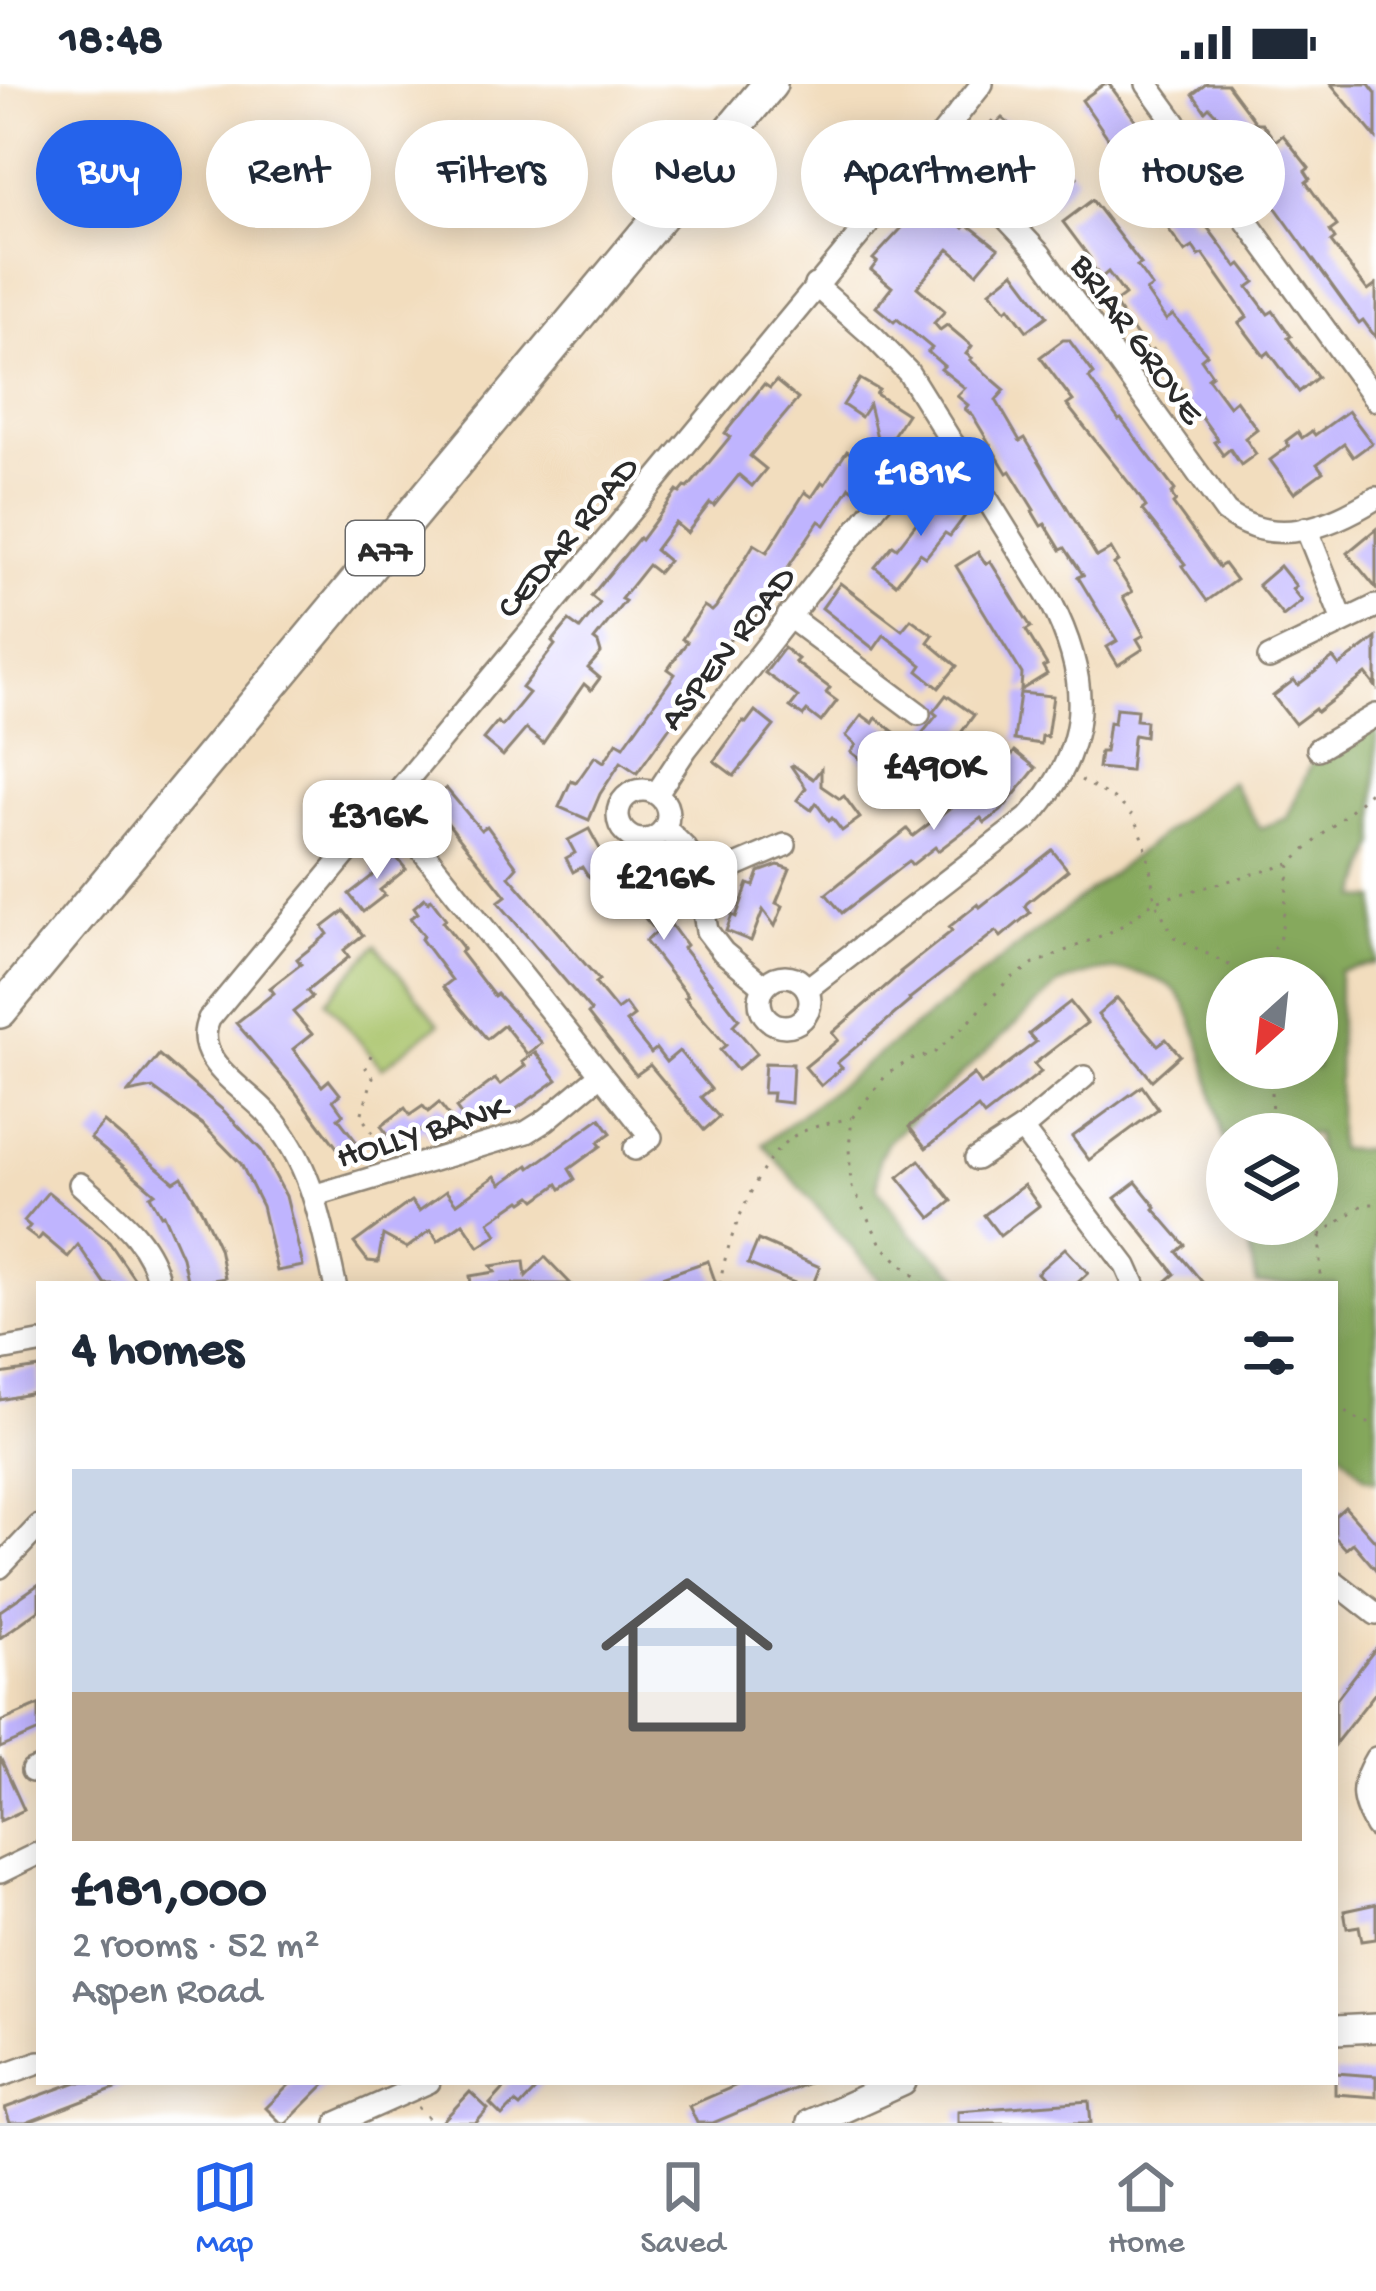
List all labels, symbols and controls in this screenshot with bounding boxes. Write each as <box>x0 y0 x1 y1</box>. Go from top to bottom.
text: 18:48 <box>60 16 163 69</box>
chip: Buy <box>36 120 182 228</box>
chip: Rent <box>206 120 371 228</box>
chip: Filters <box>395 120 588 228</box>
chip: New <box>612 120 777 228</box>
chip: Apartment <box>801 120 1075 228</box>
chip: House <box>1099 120 1285 228</box>
street label: BRIAR GROVE <box>1058 246 1212 436</box>
pin: £181K <box>837 437 1005 539</box>
street label: CEDAR ROAD <box>489 449 651 629</box>
text: £181K <box>875 453 967 499</box>
road number: A77 <box>346 521 424 575</box>
street label: ASPEN ROAD <box>652 559 808 741</box>
pin: £490K <box>850 731 1018 833</box>
text: £490K <box>885 747 983 793</box>
pin: £316K <box>293 780 461 882</box>
text: £316K <box>330 796 424 842</box>
pin: £216K <box>580 841 748 943</box>
text: £216K <box>617 857 711 903</box>
north arrow <box>1206 957 1338 1089</box>
map controls <box>1206 957 1338 1245</box>
street label: HOLLY BANK <box>332 1088 518 1182</box>
button: layers <box>1206 1113 1338 1245</box>
icon: filters <box>1236 1320 1302 1386</box>
text: 4 homes <box>72 1323 243 1383</box>
icon: home <box>579 1547 795 1763</box>
text: £181,000 <box>72 1865 267 1925</box>
text: 2 rooms · 52 m² <box>72 1925 319 1971</box>
text: Aspen Road <box>72 1971 262 2017</box>
tab: Map <box>192 2154 258 2264</box>
tab: Saved <box>641 2154 725 2264</box>
tab: Home <box>1108 2154 1184 2264</box>

